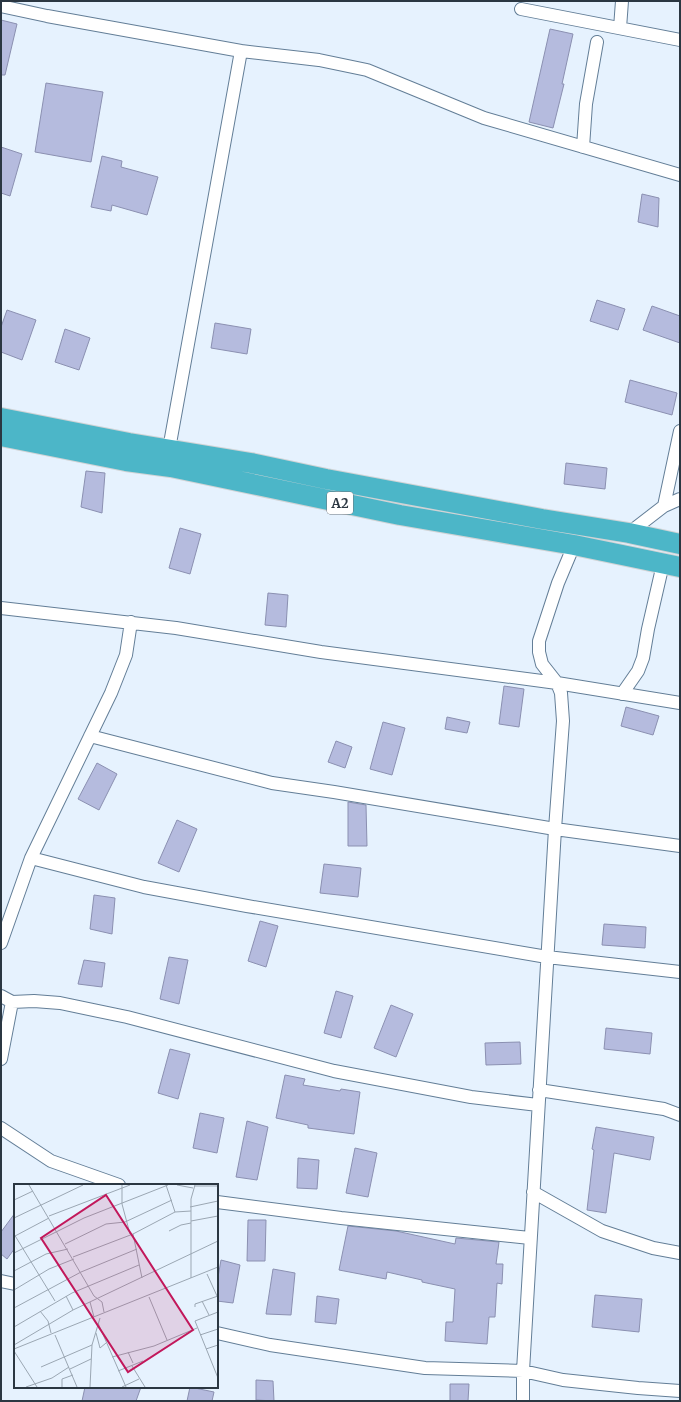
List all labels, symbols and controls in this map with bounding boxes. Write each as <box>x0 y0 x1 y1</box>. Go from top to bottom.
road number: A2 <box>327 492 353 514</box>
inset map <box>14 1184 218 1388</box>

